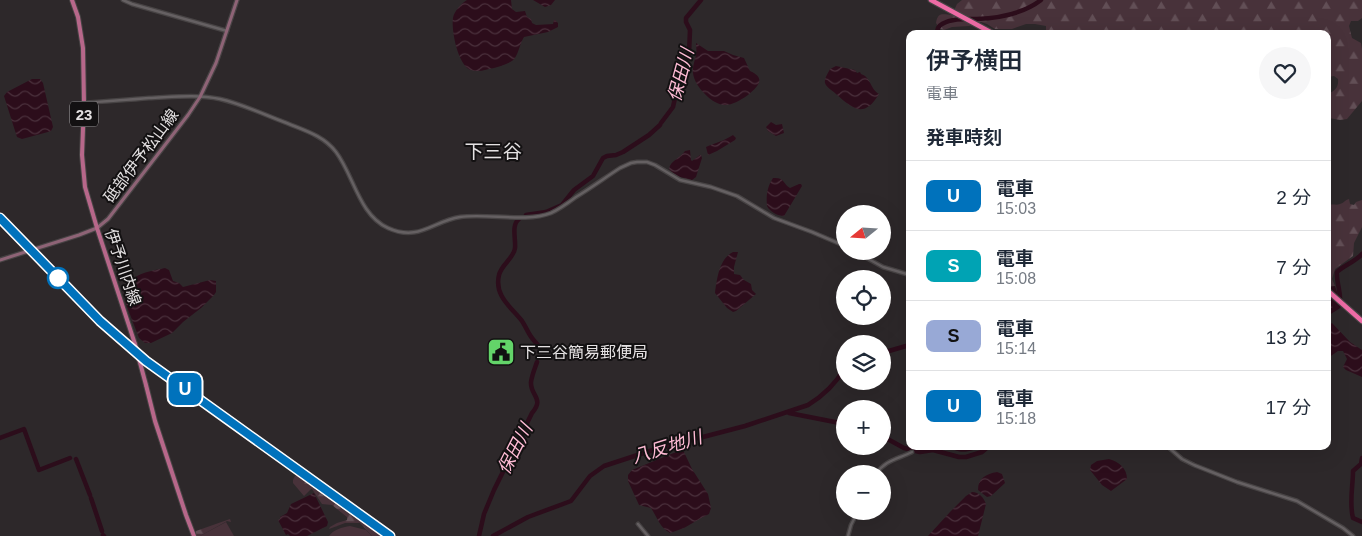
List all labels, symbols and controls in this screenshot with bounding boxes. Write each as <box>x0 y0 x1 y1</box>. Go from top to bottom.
water label: 保田川 <box>664 44 698 104</box>
text: 伊予横田 <box>926 47 1022 74</box>
button: heart <box>1259 47 1311 99</box>
text: 電車 <box>926 85 958 102</box>
road number: 23 <box>70 102 98 126</box>
street label: 砥部伊予松山線 <box>101 106 181 206</box>
text: 発車時刻 <box>926 127 1002 148</box>
district label: 下三谷 <box>464 141 522 162</box>
text: 電車 <box>996 178 1034 199</box>
text: U <box>947 186 960 206</box>
text: 2 分 <box>1276 187 1311 208</box>
text: 15:03 <box>996 200 1036 217</box>
north arrow <box>836 205 891 260</box>
map controls <box>836 205 891 520</box>
street label: 伊予川内線 <box>102 226 144 308</box>
text: 電車 <box>996 248 1034 269</box>
text: S <box>947 256 960 276</box>
text: 7 分 <box>1276 257 1311 278</box>
unlabelled marker <box>47 267 69 289</box>
button: locate <box>836 270 891 325</box>
text: 15:08 <box>996 270 1036 287</box>
text: 電車 <box>996 318 1034 339</box>
text: S <box>947 326 960 346</box>
text: 13 分 <box>1266 327 1311 348</box>
button: layers <box>836 335 891 390</box>
public building icon: 下三谷簡易郵便局 <box>486 337 516 367</box>
text: 15:14 <box>996 340 1036 357</box>
place label: 下三谷簡易郵便局 <box>520 344 648 361</box>
line badge: U <box>169 373 201 405</box>
text: U <box>179 379 192 399</box>
text: 電車 <box>996 388 1034 409</box>
text: U <box>947 396 960 416</box>
text: 17 分 <box>1266 397 1311 418</box>
button: + <box>836 400 891 455</box>
text: 15:18 <box>996 410 1036 427</box>
water label: 保田川 <box>494 419 537 478</box>
water label: 八反地川 <box>630 426 706 467</box>
button: − <box>836 465 891 520</box>

